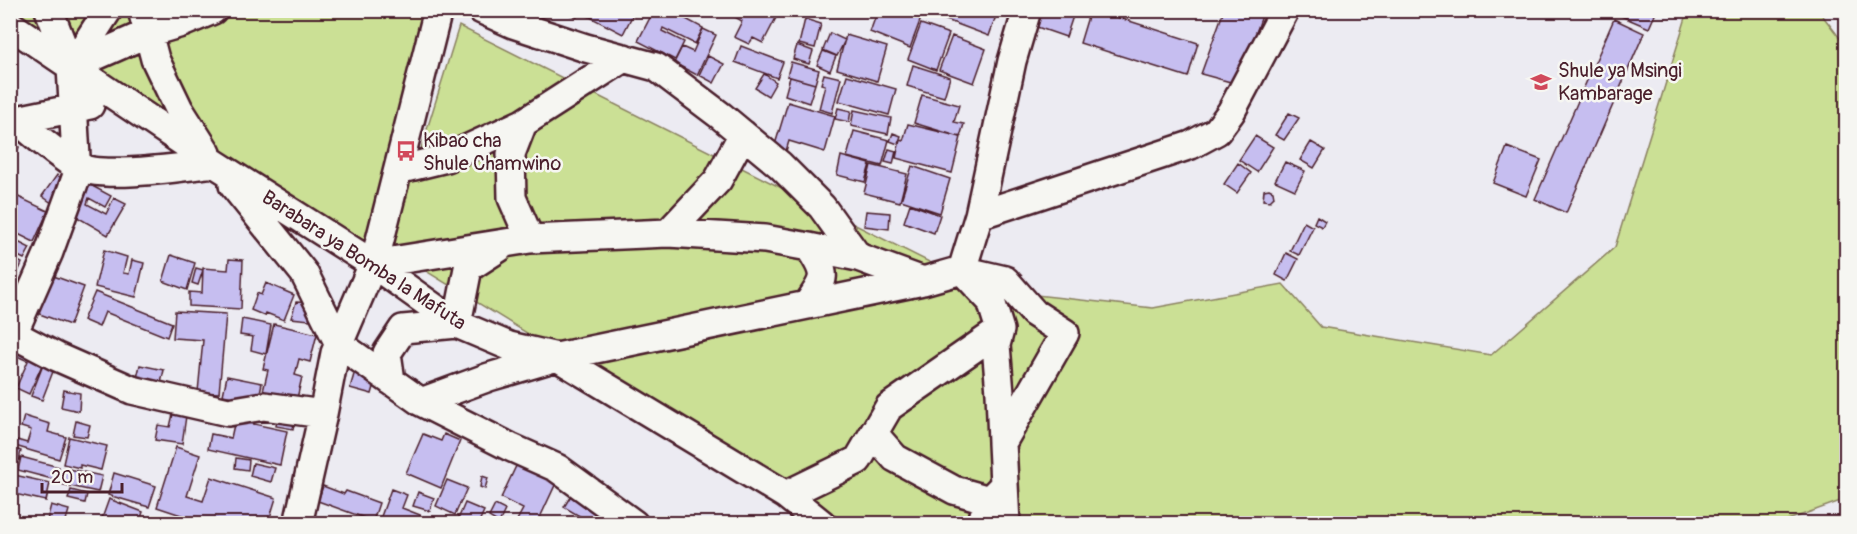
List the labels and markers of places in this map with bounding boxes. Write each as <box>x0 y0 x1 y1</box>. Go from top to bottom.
place label: Shule ya Msingi Kambarage <box>1558 58 1682 106</box>
school or university icon: Shule ya Msingi Kambarage <box>1529 70 1553 94</box>
place label: Kibao cha Shule Chamwino <box>423 128 561 176</box>
bus stop icon: Kibao cha Shule Chamwino <box>394 139 418 163</box>

